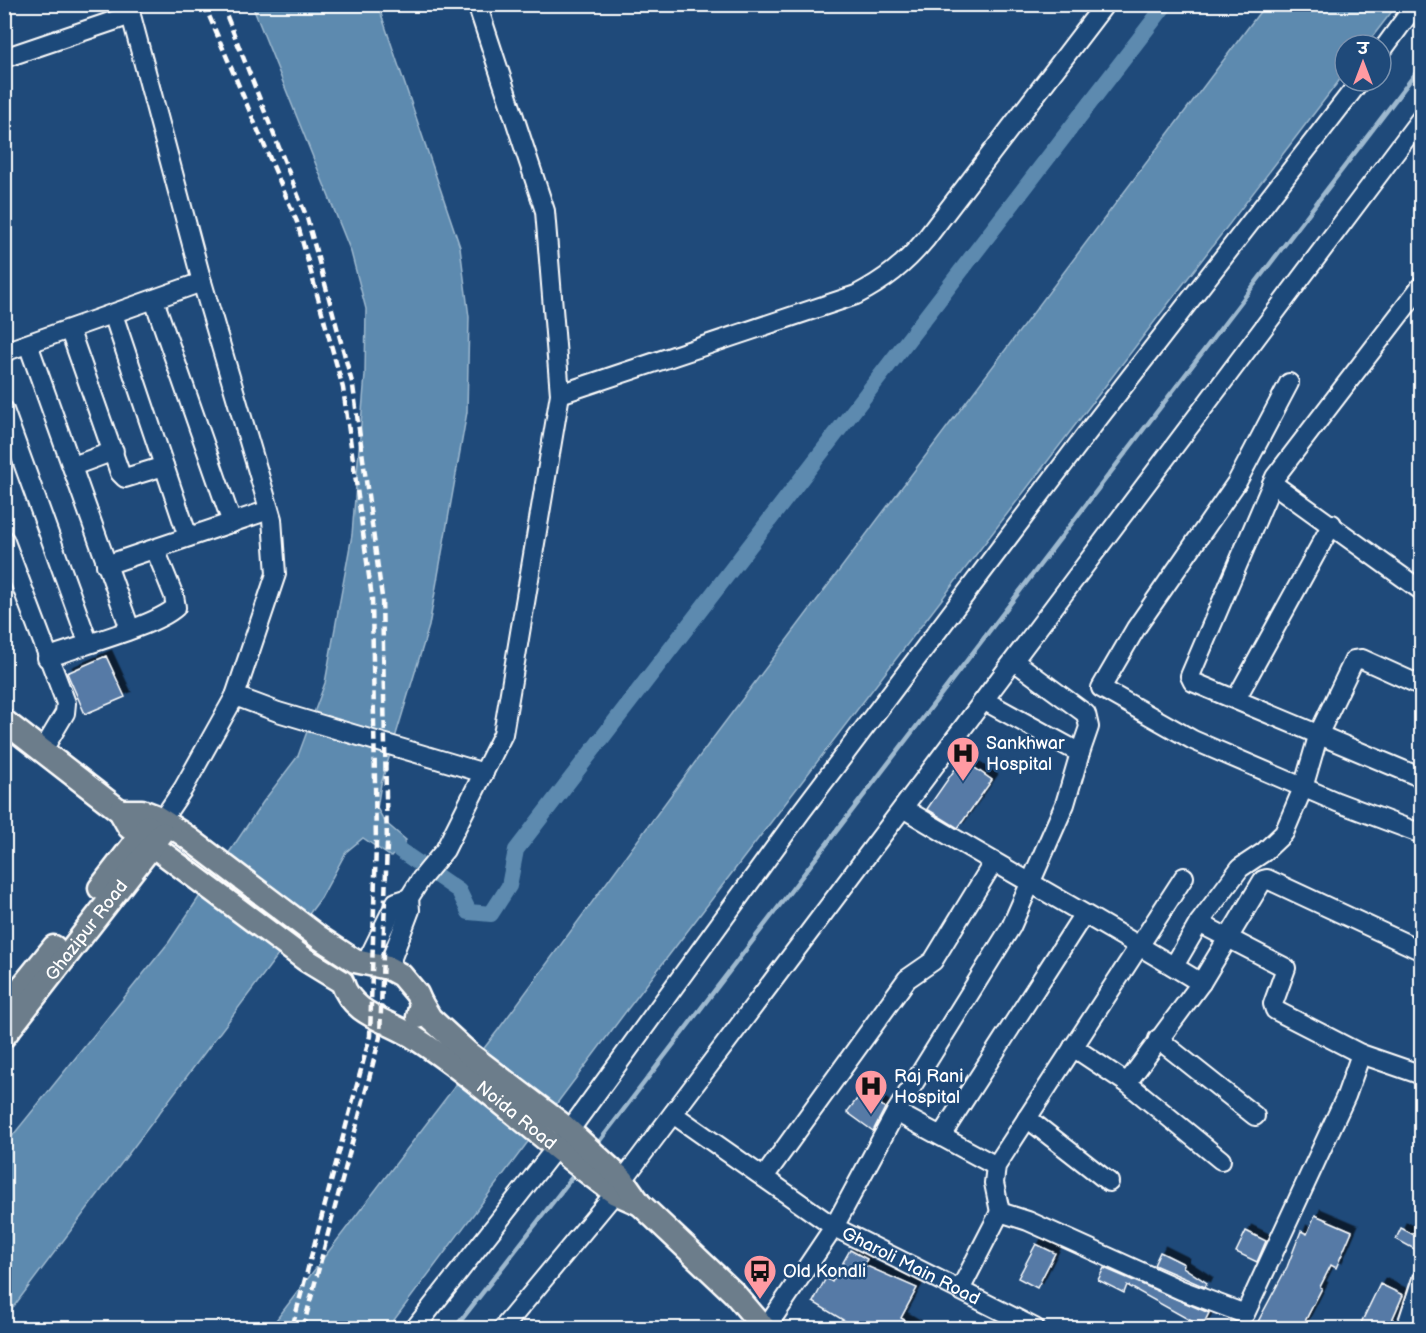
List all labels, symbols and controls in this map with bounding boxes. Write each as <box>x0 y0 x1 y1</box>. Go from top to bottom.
north arrow <box>1333 33 1393 93</box>
text: उ <box>1356 40 1370 59</box>
place label: Sankhwar Hospital <box>986 733 1065 775</box>
hospital icon: Sankhwar Hospital <box>945 735 981 782</box>
street label: Ghazipur Road <box>41 876 132 985</box>
place label: Raj Rani Hospital <box>894 1066 963 1108</box>
hospital icon: Raj Rani Hospital <box>853 1068 889 1115</box>
street label: Noida Road <box>472 1077 560 1154</box>
street label: Gharoli Main Road <box>838 1223 983 1310</box>
bus stop icon: Old Kondli <box>742 1253 778 1300</box>
place label: Old Kondli <box>783 1261 866 1282</box>

